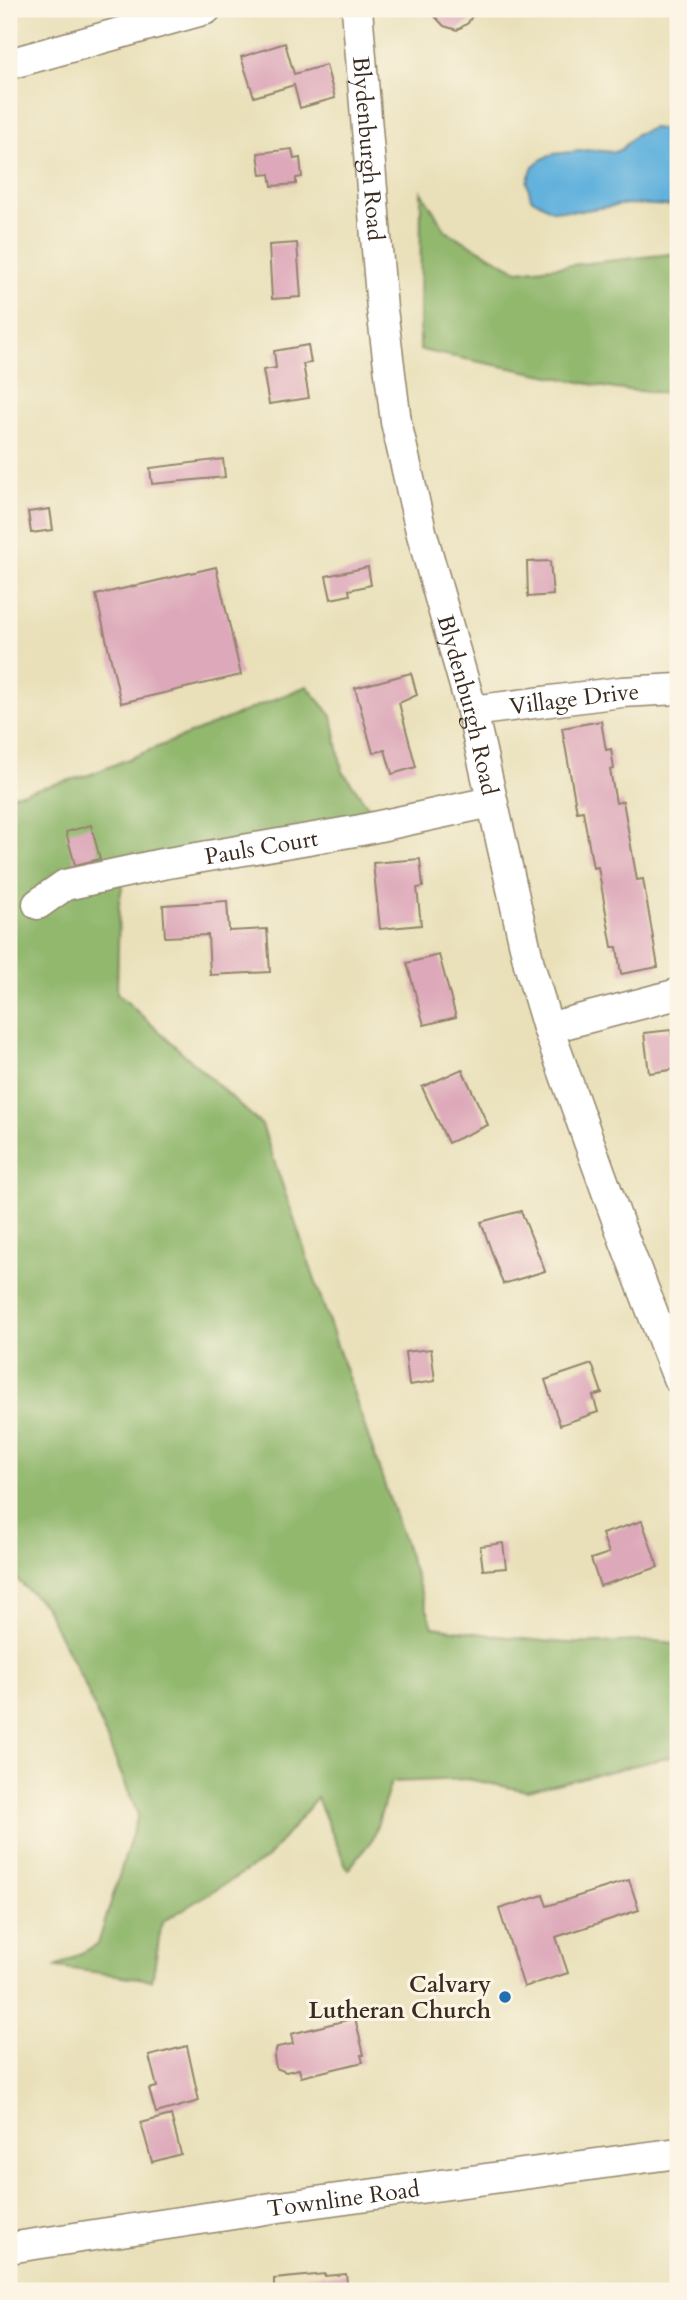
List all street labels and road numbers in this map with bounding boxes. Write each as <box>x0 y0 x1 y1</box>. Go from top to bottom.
street label: Blydenburgh Road <box>345 55 392 243</box>
street label: Blydenburgh Road <box>430 611 506 799</box>
street label: Village Drive <box>508 676 640 722</box>
street label: Pauls Court <box>202 822 320 872</box>
street label: Townline Road <box>265 2173 422 2224</box>

